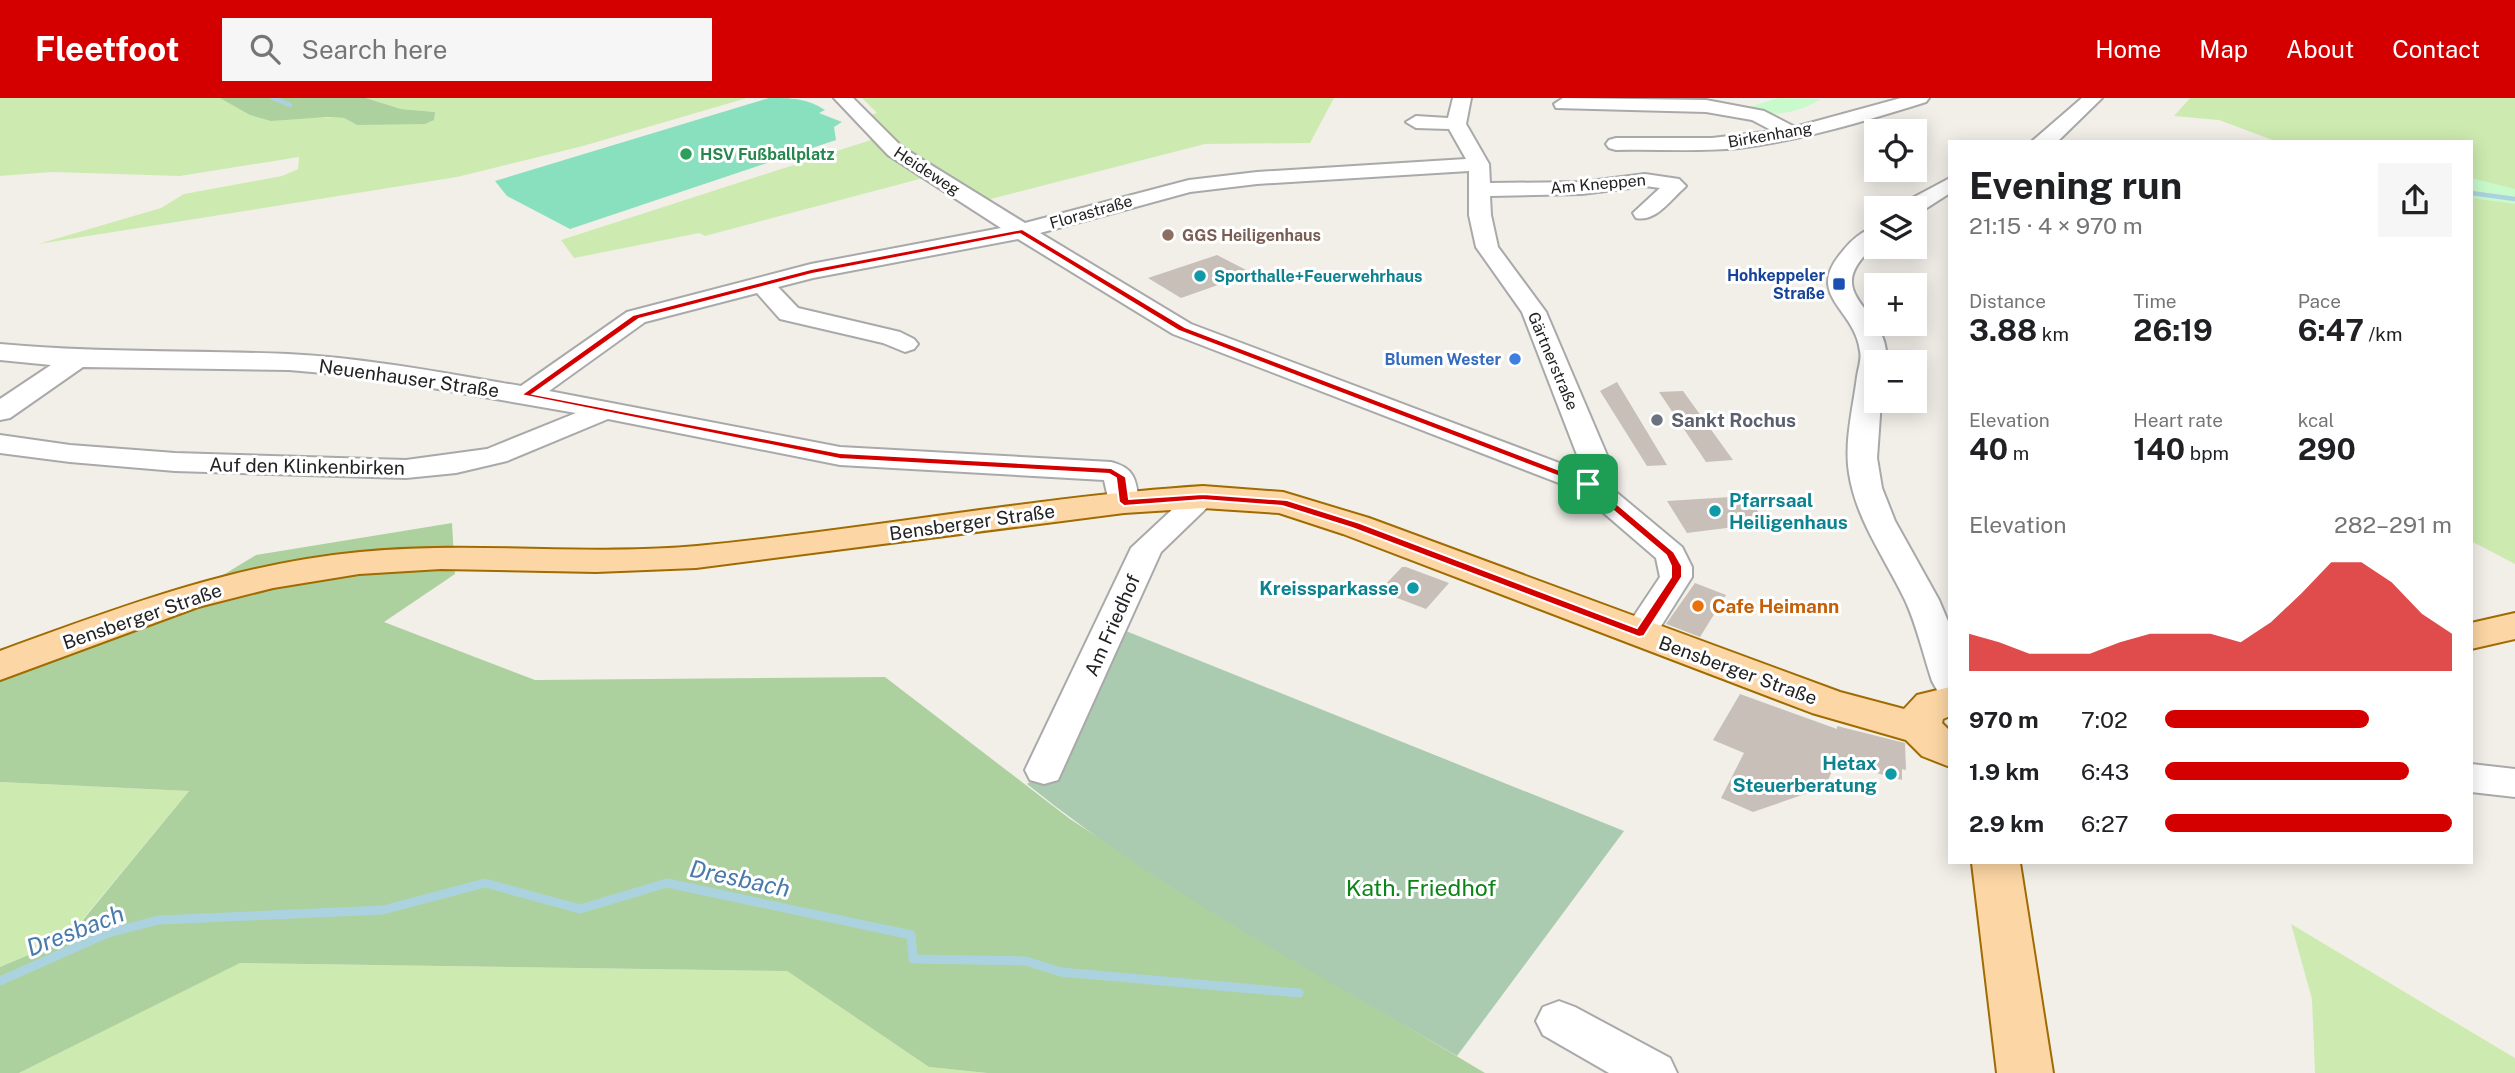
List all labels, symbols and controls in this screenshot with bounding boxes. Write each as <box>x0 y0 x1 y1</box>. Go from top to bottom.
search box <box>222 18 712 81</box>
text: Fleetfoot <box>35 30 180 68</box>
icon: search <box>246 30 284 68</box>
text: Search here <box>302 34 448 65</box>
text: Home <box>2095 35 2161 63</box>
text: Map <box>2199 35 2248 63</box>
text: About <box>2286 35 2354 63</box>
text: Contact <box>2392 35 2480 63</box>
street label: Birkenhang <box>1726 118 1814 152</box>
map controls <box>1864 119 1927 413</box>
button: locate <box>1864 119 1927 182</box>
street label: Heideweg <box>890 143 964 199</box>
place label: HSV Fußballplatz <box>700 145 834 164</box>
marker: HSV Fußballplatz <box>678 146 694 162</box>
text: Evening run <box>1969 163 2182 208</box>
button: share <box>2378 163 2452 237</box>
street label: Am Kneppen <box>1550 170 1646 198</box>
street label: Florastraße <box>1047 191 1135 233</box>
button: layers <box>1864 196 1927 259</box>
text: 21:15 · 4 × 970 m <box>1969 212 2143 239</box>
place label: GGS Heiligenhaus <box>1182 226 1321 245</box>
marker: GGS Heiligenhaus <box>1160 227 1176 243</box>
place label: Hohkeppeler Straße <box>1727 266 1825 303</box>
place label: Sporthalle+Feuerwehrhaus <box>1214 267 1422 286</box>
marker: Sporthalle+Feuerwehrhaus <box>1192 268 1208 284</box>
button: + <box>1864 273 1927 336</box>
marker: Hohkeppeler Straße <box>1831 276 1847 292</box>
text: Distance <box>1969 290 2046 312</box>
text: Time <box>2133 290 2177 312</box>
text: Pace <box>2298 290 2341 312</box>
street label: Gärtnerstraße <box>1524 309 1582 413</box>
text: 3.88 <box>1969 312 2037 348</box>
text: 26:19 <box>2133 312 2213 348</box>
text: 6:47 <box>2298 312 2364 348</box>
text: km <box>2037 323 2069 345</box>
text: /km <box>2364 323 2402 345</box>
place label: Blumen Wester <box>1385 350 1501 369</box>
button: − <box>1864 350 1927 413</box>
marker: Blumen Wester <box>1507 351 1523 367</box>
street label: Neuenhauser Straße <box>317 354 501 402</box>
place label: Sankt Rochus <box>1671 409 1796 431</box>
text: Elevation <box>1969 409 2050 431</box>
text: Heart rate <box>2133 409 2223 431</box>
text: kcal <box>2298 409 2334 431</box>
marker: Sankt Rochus <box>1649 412 1665 428</box>
text: 40 <box>1969 431 2008 467</box>
text: 140 <box>2133 431 2185 467</box>
text: 290 <box>2298 431 2356 467</box>
text: m <box>2008 442 2029 464</box>
text: bpm <box>2185 442 2229 464</box>
street label: Auf den Klinkenbirken <box>209 453 405 479</box>
pin <box>1558 454 1618 514</box>
icon: arrive <box>1569 465 1607 503</box>
place label: Pfarrsaal Heiligenhaus <box>1729 489 1848 533</box>
street label: Bensberger Straße <box>888 499 1056 545</box>
marker: Pfarrsaal Heiligenhaus <box>1707 503 1723 519</box>
text: Elevation <box>1969 511 2067 538</box>
text: 282–291 m <box>2334 511 2452 538</box>
street label: Am Friedhof <box>1080 571 1144 679</box>
place label: Kreissparkasse <box>1259 577 1399 599</box>
street label: Bensberger Straße <box>60 578 224 654</box>
marker: Kreissparkasse <box>1405 580 1421 596</box>
place label: Cafe Heimann <box>1712 595 1839 617</box>
marker: Cafe Heimann <box>1690 598 1706 614</box>
street label: Bensberger Straße <box>1656 631 1820 709</box>
text: 970 m <box>1969 706 2039 733</box>
text: 7:02 <box>2081 706 2128 733</box>
place label: Hetax Steuerberatung <box>1733 752 1877 796</box>
text: 1.9 km <box>1969 758 2039 785</box>
text: 6:43 <box>2081 758 2129 785</box>
marker: Hetax Steuerberatung <box>1883 766 1899 782</box>
text: 2.9 km <box>1969 810 2044 837</box>
text: 6:27 <box>2081 810 2128 837</box>
water label: Dresbach <box>687 854 793 902</box>
park label: Kath. Friedhof <box>1346 874 1496 901</box>
water label: Dresbach <box>22 899 128 961</box>

